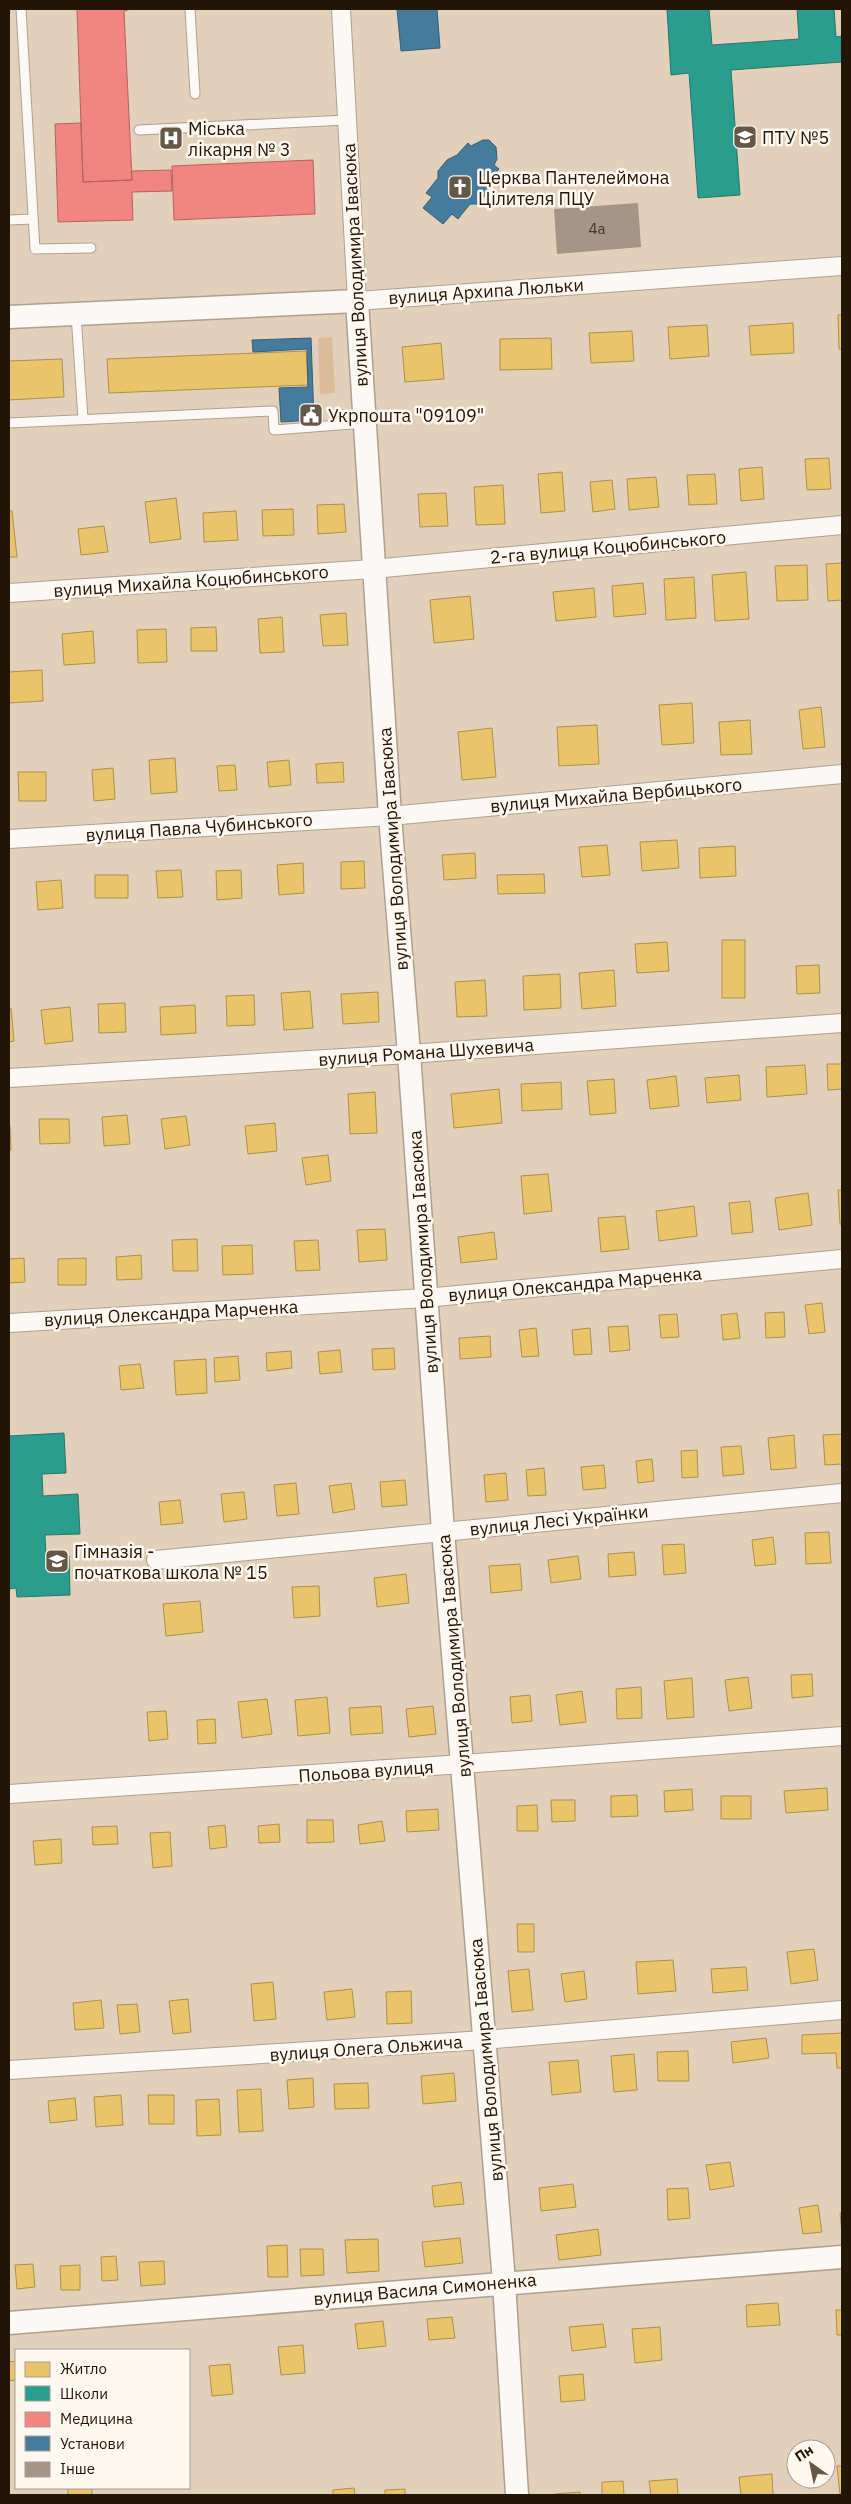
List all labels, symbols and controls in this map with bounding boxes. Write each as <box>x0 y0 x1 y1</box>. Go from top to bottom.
place label: Міська лікарня № 3 <box>188 117 290 161</box>
school or university icon: ПТУ №5 <box>732 124 758 150</box>
hospital icon: Міська лікарня № 3 <box>158 125 184 151</box>
place label: ПТУ №5 <box>762 126 829 149</box>
street label: вулиця Володимира Івасюка <box>337 142 373 387</box>
place label: Церква Пантелеймона Цілителя ПЦУ <box>478 166 670 210</box>
church icon: Церква Пантелеймона Цілителя ПЦУ <box>447 174 473 200</box>
house number: 4а <box>588 219 606 238</box>
street label: вулиця Архипа Люльки <box>387 273 585 309</box>
public building icon: Укрпошта "09109" <box>298 402 324 428</box>
place label: Укрпошта "09109" <box>328 404 484 427</box>
street label: 2-га вулиця Коцюбинського <box>489 525 727 569</box>
street label: вулиця Михайла Коцюбинського <box>53 560 329 602</box>
street label: вулиця Володимира Івасюка <box>373 726 413 971</box>
street label: вулиця Михайла Вербицького <box>489 773 743 817</box>
street label: вулиця Павла Чубинського <box>85 808 313 846</box>
street label: вулиця Романа Шухевича <box>317 1033 535 1071</box>
street label: вулиця Володимира Івасюка <box>403 1129 443 1374</box>
street label: вулиця Олександра Марченка <box>447 1261 703 1307</box>
street label: вулиця Олександра Марченка <box>43 1295 299 1331</box>
street label: вулиця Лесі Українки <box>468 1499 650 1541</box>
street label: вулиця Володимира Івасюка <box>432 1533 476 1779</box>
place label: Гімназія - початкова школа № 15 <box>74 1540 268 1584</box>
school or university icon: Гімназія - початкова школа № 15 <box>44 1548 70 1574</box>
street label: Польова вулиця <box>298 1755 434 1787</box>
street label: вулиця Володимира Івасюка <box>464 1937 508 2183</box>
street label: вулиця Олега Ольжича <box>269 2030 464 2066</box>
street label: вулиця Василя Симоненка <box>313 2268 538 2310</box>
legend <box>15 2349 190 2489</box>
text: Житло <box>60 2359 107 2378</box>
text: Школи <box>60 2384 108 2403</box>
text: Медицина <box>60 2409 133 2428</box>
text: Установи <box>60 2434 125 2453</box>
north arrow <box>786 2439 836 2489</box>
text: Пн <box>791 2441 817 2466</box>
text: Інше <box>60 2459 95 2478</box>

